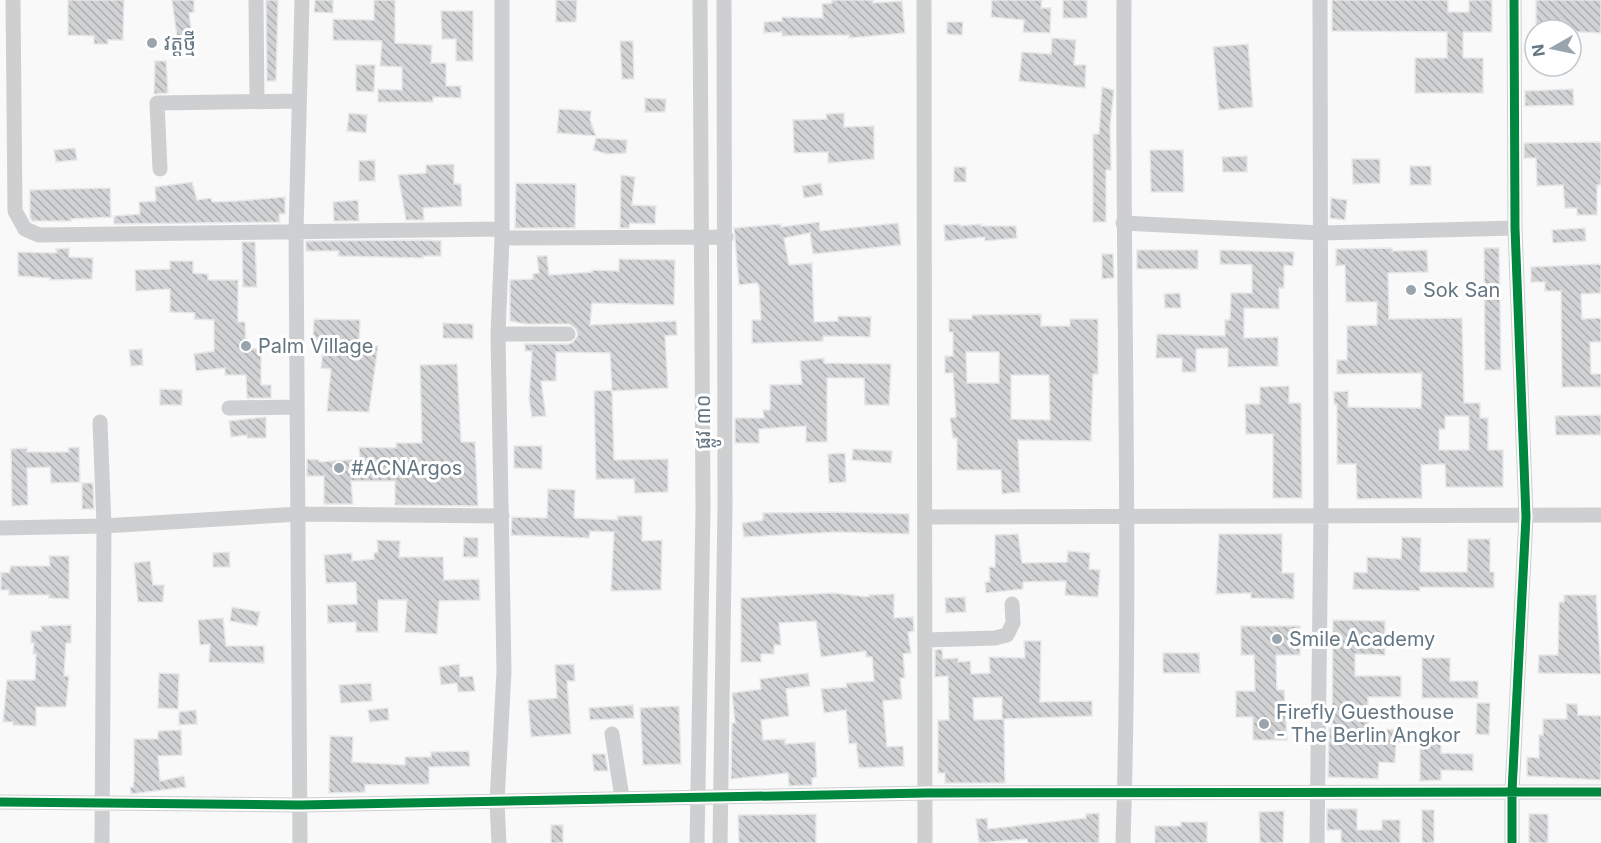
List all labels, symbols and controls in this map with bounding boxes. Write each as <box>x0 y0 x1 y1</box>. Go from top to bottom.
north arrow <box>1523 18 1583 78</box>
place label: វត្តថ្មី <box>164 30 196 56</box>
marker: វត្តថ្មី <box>145 36 159 50</box>
text: N <box>1527 43 1549 58</box>
place label: Sok San <box>1423 278 1500 302</box>
marker: Sok San <box>1404 283 1418 297</box>
place label: Palm Village <box>258 334 373 358</box>
marker: Palm Village <box>239 339 253 353</box>
street label: ផ្លូវ ៣០ <box>691 395 722 449</box>
place label: #ACNArgos <box>351 456 462 480</box>
marker: #ACNArgos <box>332 461 346 475</box>
place label: Smile Academy <box>1289 627 1435 651</box>
marker: Smile Academy <box>1270 632 1284 646</box>
place label: Firefly Guesthouse - The Berlin Angkor <box>1276 700 1461 747</box>
marker: Firefly Guesthouse - The Berlin Angkor <box>1257 717 1271 731</box>

